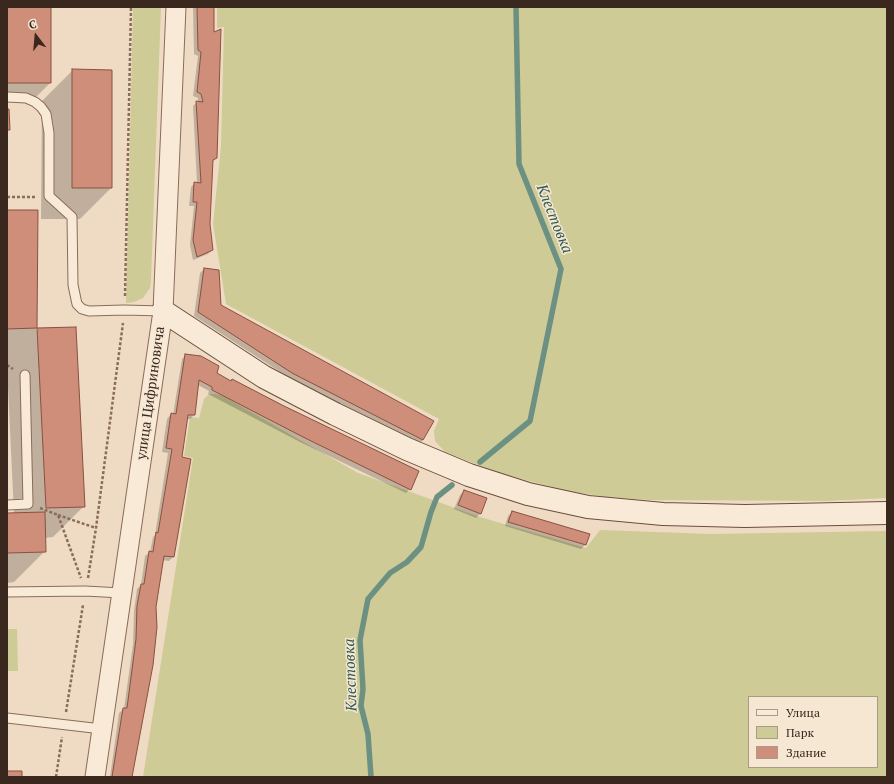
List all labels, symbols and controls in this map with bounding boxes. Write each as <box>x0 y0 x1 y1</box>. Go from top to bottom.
north arrow <box>16 16 56 56</box>
text: С <box>27 17 38 32</box>
water label: Клестовка <box>532 182 576 256</box>
street label: улица Цифриновича <box>133 325 169 461</box>
water label: Клестовка <box>341 638 361 712</box>
legend <box>748 696 878 768</box>
text: Улица <box>786 705 820 720</box>
text: Парк <box>786 725 814 740</box>
text: Здание <box>786 745 826 760</box>

